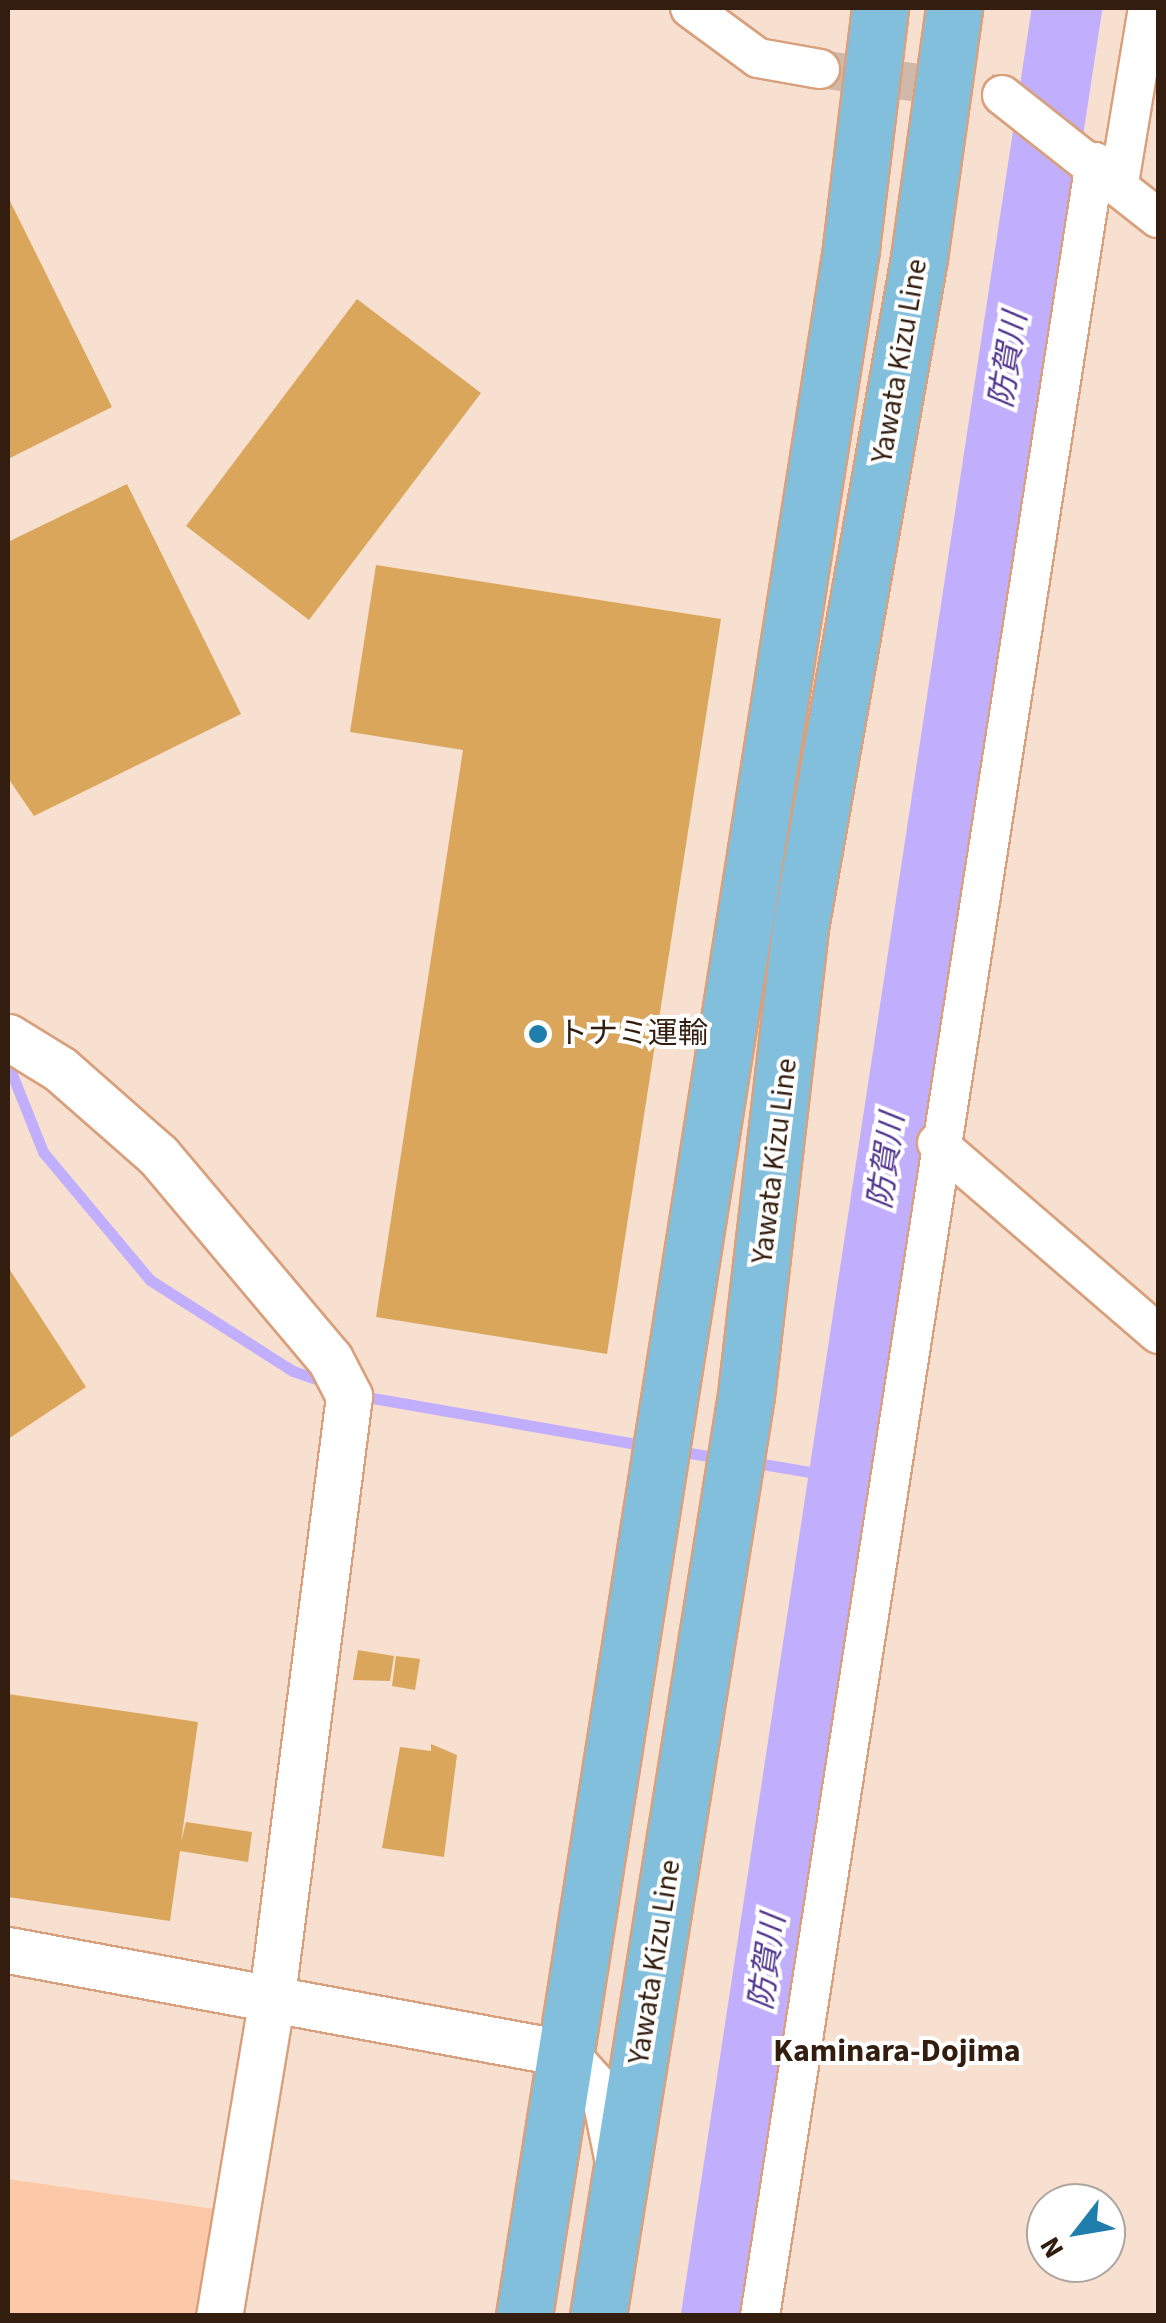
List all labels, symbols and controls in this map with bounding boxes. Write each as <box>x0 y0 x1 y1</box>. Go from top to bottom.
street label: Yawata Kizu Line <box>864 256 936 466</box>
water label: 防賀川 <box>983 310 1035 410</box>
place label: トナミ運輸 <box>558 1016 708 1052</box>
marker: トナミ運輸 <box>527 1023 549 1045</box>
street label: Yawata Kizu Line <box>745 1056 805 1266</box>
water label: 防賀川 <box>861 1111 913 1211</box>
street label: Yawata Kizu Line <box>621 1857 689 2067</box>
water label: 防賀川 <box>742 1912 794 2012</box>
district label: Kaminara-Dojima <box>773 2032 1021 2070</box>
north arrow <box>1026 2183 1126 2283</box>
text: N <box>1030 2229 1074 2266</box>

